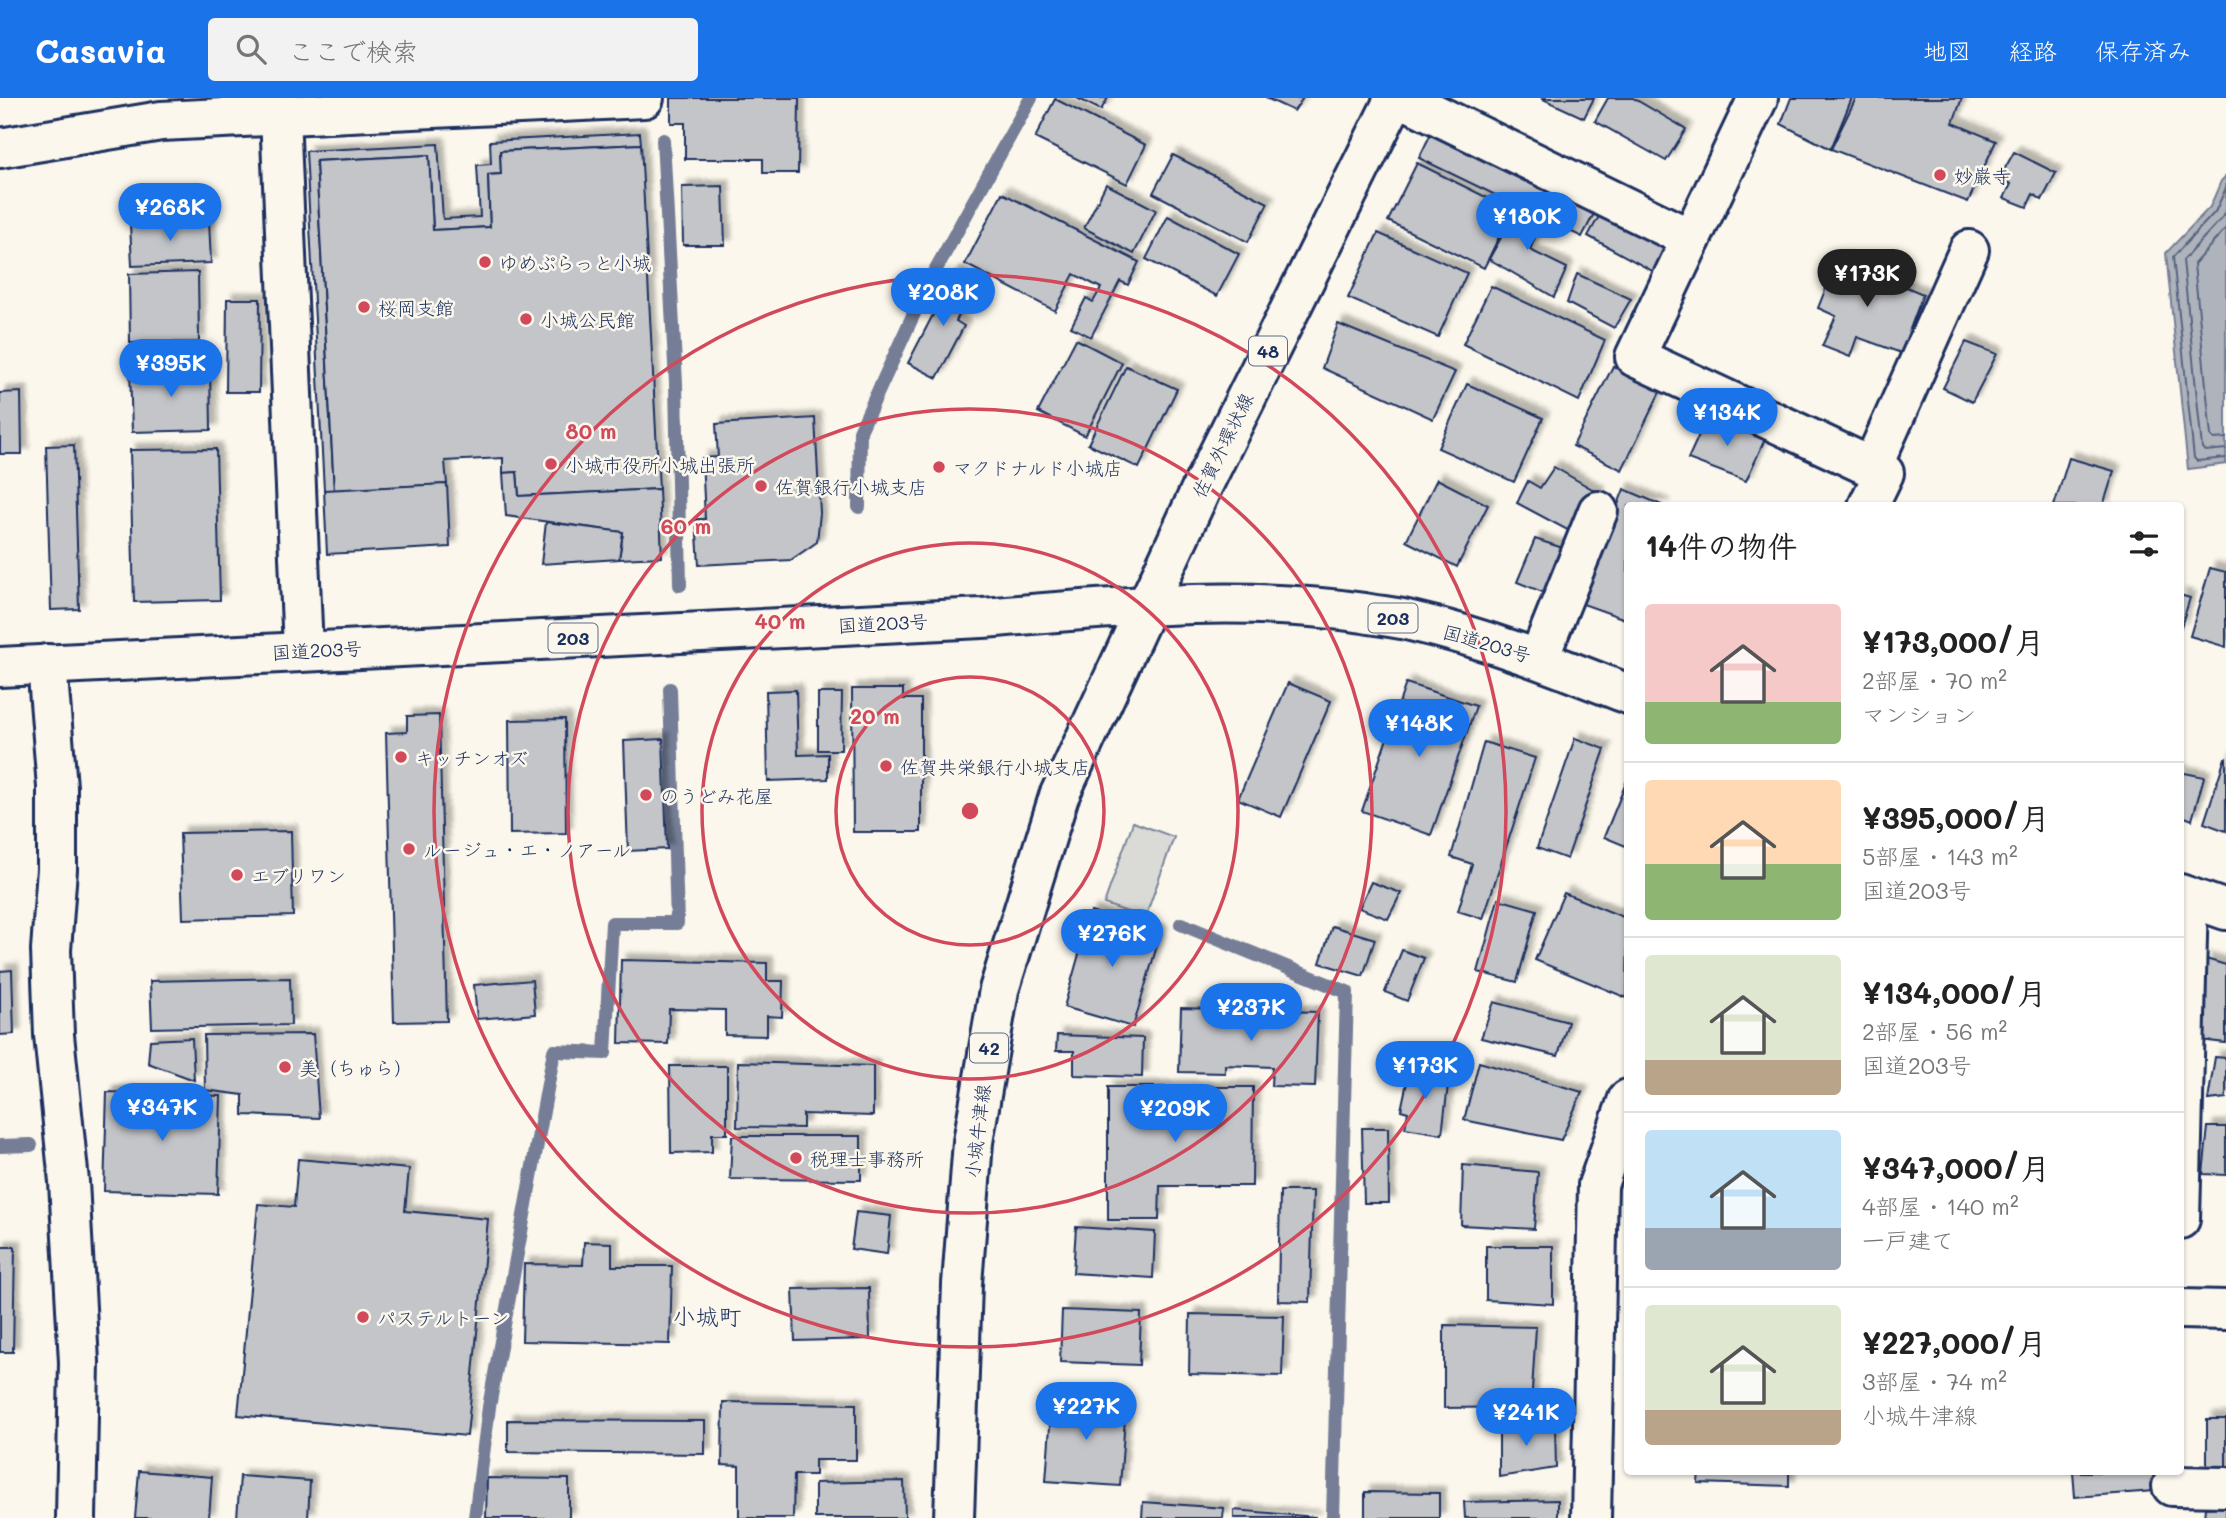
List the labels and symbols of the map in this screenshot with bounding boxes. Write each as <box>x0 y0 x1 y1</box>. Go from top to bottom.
place label: 妙巌寺 <box>1954 163 2011 188</box>
marker: 妙巌寺 <box>1932 167 1948 183</box>
pin: ¥268K <box>121 184 219 243</box>
pin: ¥180K <box>1478 192 1576 252</box>
place label: ゆめぷらっと小城 <box>499 250 651 275</box>
pin: ¥173K <box>1818 250 1916 309</box>
marker: ゆめぷらっと小城 <box>477 254 493 270</box>
pin: ¥208K <box>894 268 992 328</box>
place label: 桜岡支館 <box>378 295 454 320</box>
marker: 桜岡支館 <box>356 299 372 315</box>
place label: 小城公民館 <box>540 307 635 332</box>
marker: 小城公民館 <box>518 311 534 327</box>
road number: 48 <box>1249 337 1287 366</box>
pin: ¥395K <box>122 340 220 399</box>
street label: 佐賀外環状線 <box>1186 388 1258 502</box>
pin: ¥134K <box>1678 388 1776 448</box>
text: 80 m <box>566 417 616 444</box>
place label: 小城市役所小城出張所 <box>565 452 755 477</box>
place label: マクドナルド小城店 <box>953 455 1122 480</box>
marker: 小城市役所小城出張所 <box>543 456 559 472</box>
marker: マクドナルド小城店 <box>931 459 947 475</box>
place label: 佐賀銀行小城支店 <box>775 474 927 499</box>
marker: 佐賀銀行小城支店 <box>753 478 769 494</box>
text: 60 m <box>661 512 711 539</box>
road number: 203 <box>1368 604 1418 632</box>
text: 40 m <box>754 607 806 634</box>
street label: 国道203号 <box>837 608 929 638</box>
street label: 国道203号 <box>1440 619 1534 667</box>
road number: 203 <box>548 624 598 652</box>
street label: 国道203号 <box>271 635 363 665</box>
pin: ¥148K <box>1370 700 1468 759</box>
text: 20 m <box>850 702 900 729</box>
place label: キッチンオズ <box>415 745 528 770</box>
marker: キッチンオズ <box>393 749 409 765</box>
place label: 佐賀共栄銀行小城支店 <box>900 754 1090 779</box>
marker: 佐賀共栄銀行小城支店 <box>878 758 894 774</box>
place label: のうどみ花屋 <box>660 783 774 808</box>
marker: のうどみ花屋 <box>638 787 654 803</box>
centre of rings <box>958 799 982 823</box>
place label: ルージュ・エ・ノアール <box>423 837 631 862</box>
marker: ルージュ・エ・ノアール <box>401 841 417 857</box>
place label: エブリワン <box>251 863 346 888</box>
marker: エブリワン <box>229 867 245 883</box>
pin: ¥276K <box>1063 910 1161 969</box>
pin: ¥237K <box>1202 984 1300 1043</box>
road number: 42 <box>970 1034 1008 1063</box>
pin: ¥173K <box>1376 1042 1474 1101</box>
place label: 美（ちゅら） <box>299 1055 413 1080</box>
marker: 美（ちゅら） <box>277 1059 293 1075</box>
street label: 小城牛津線 <box>959 1082 995 1180</box>
pin: ¥347K <box>113 1084 211 1143</box>
pin: ¥209K <box>1126 1084 1224 1144</box>
place label: 税理士事務所 <box>810 1146 924 1171</box>
marker: 税理士事務所 <box>788 1150 804 1166</box>
district label: 小城町 <box>673 1301 742 1331</box>
place label: パステルトーン <box>377 1305 509 1330</box>
marker: パステルトーン <box>355 1309 371 1325</box>
pin: ¥227K <box>1037 1382 1135 1442</box>
pin: ¥241K <box>1477 1388 1575 1448</box>

